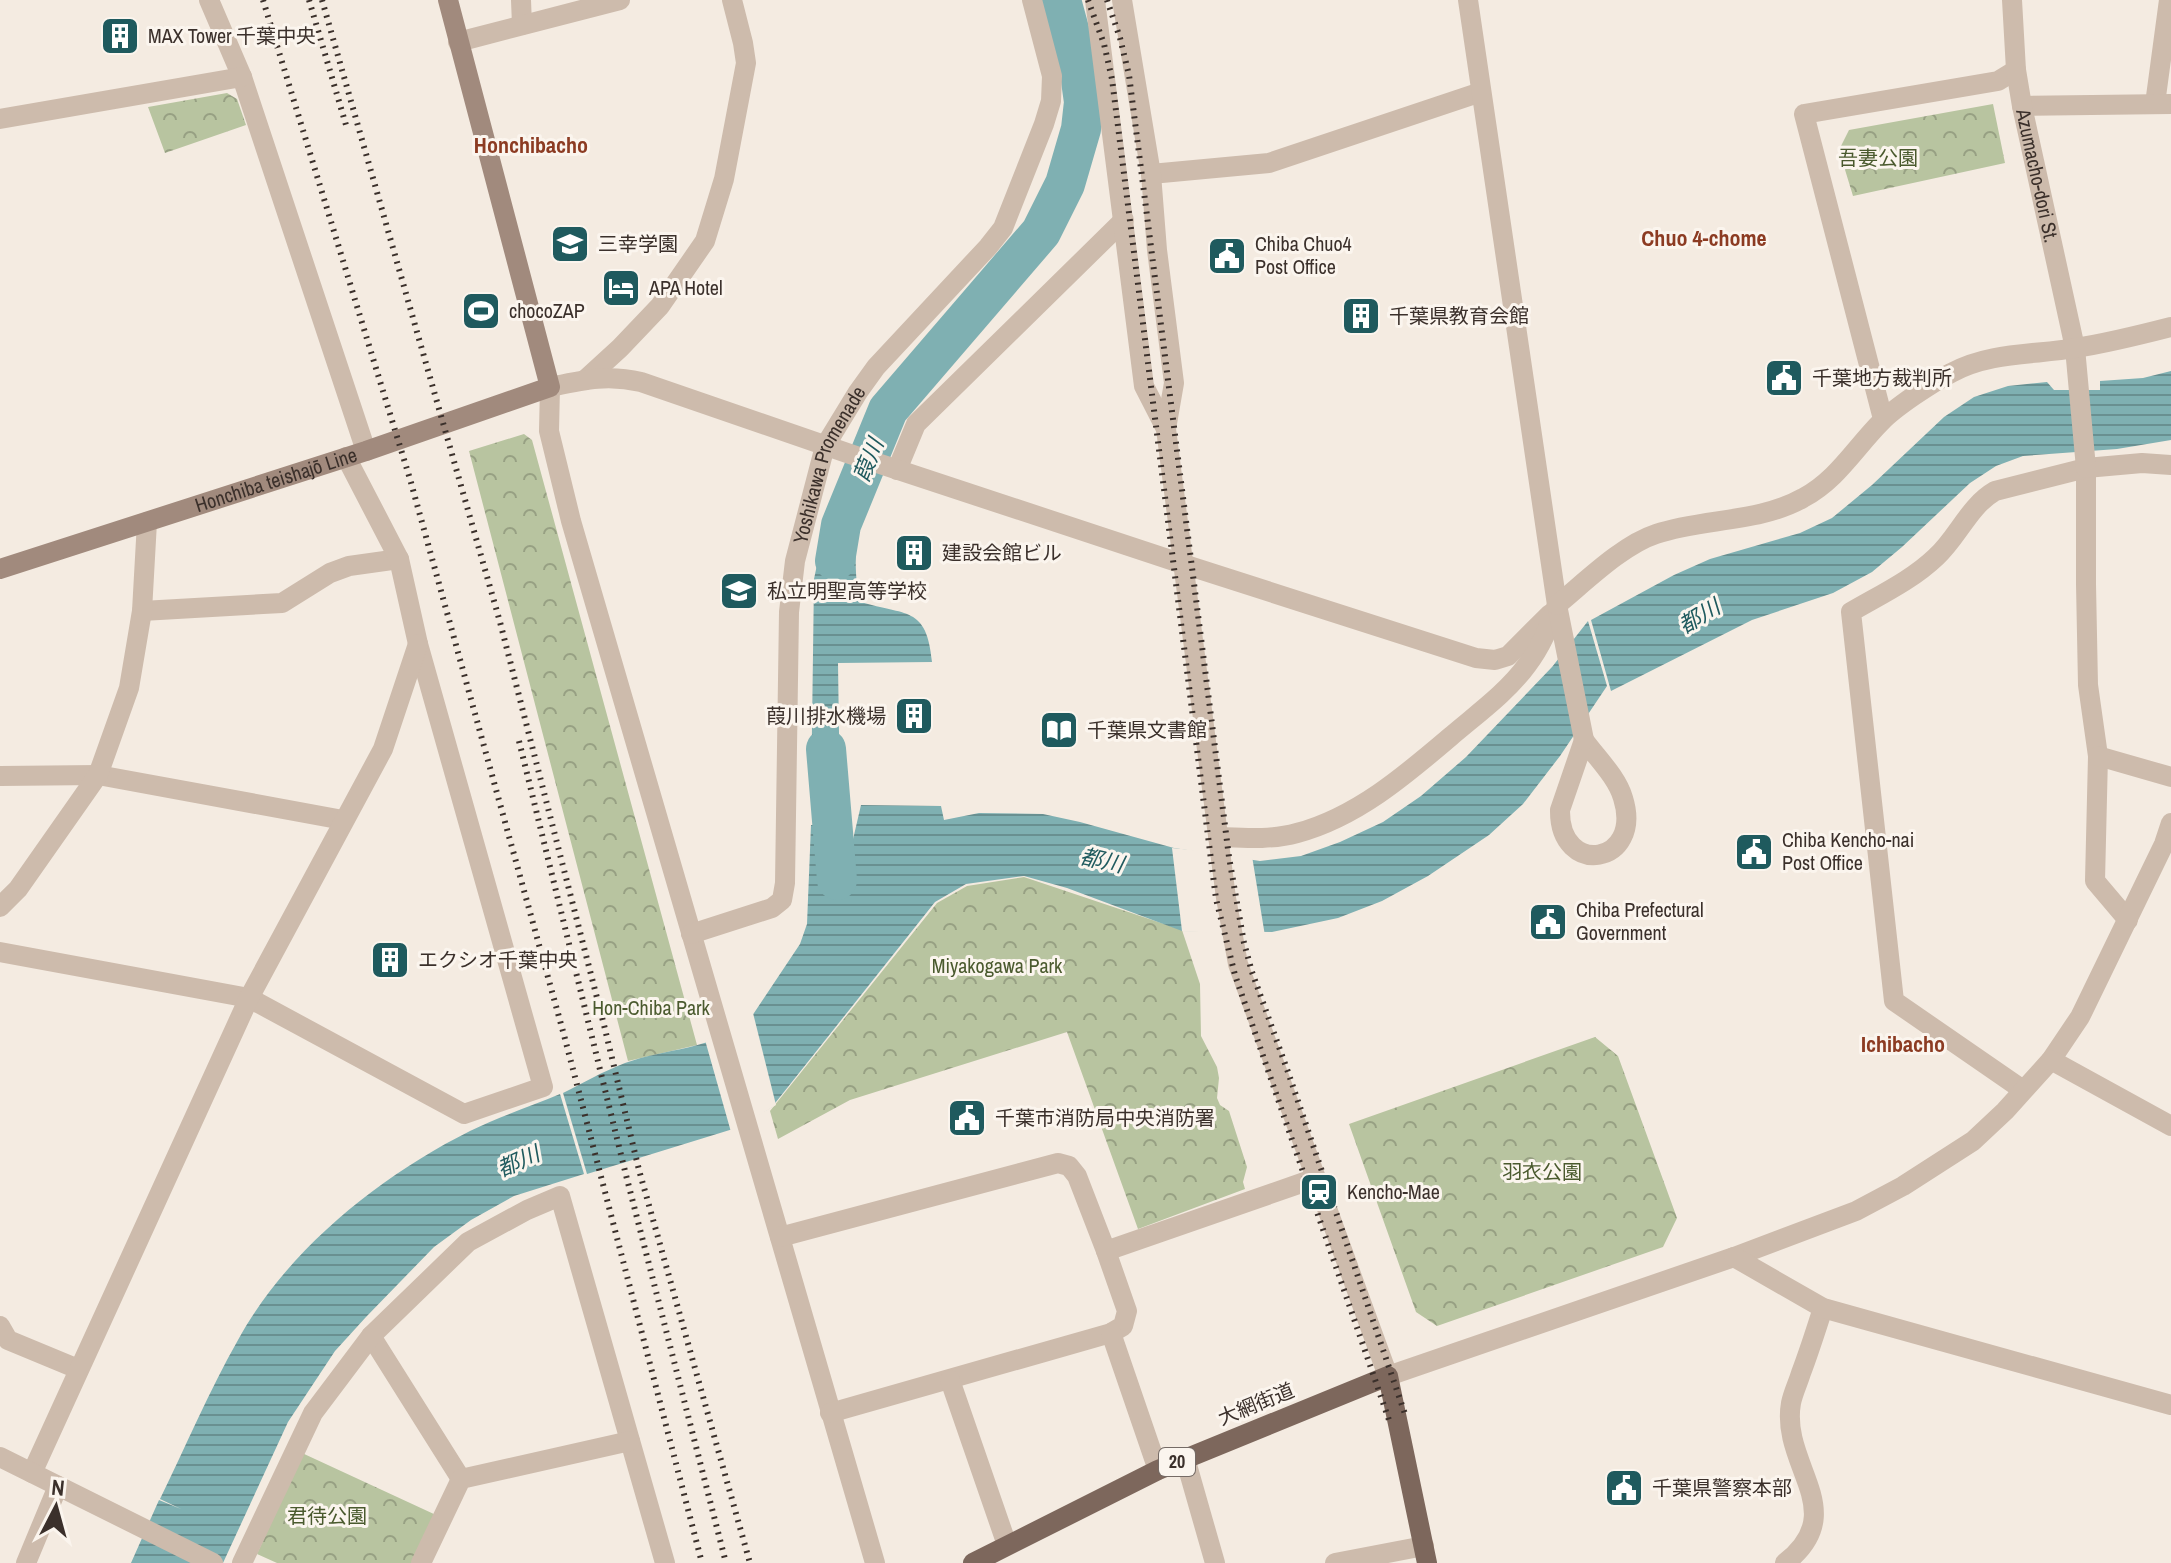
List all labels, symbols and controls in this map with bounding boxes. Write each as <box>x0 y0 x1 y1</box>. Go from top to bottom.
building icon: MAX Tower 千葉中央 <box>99 15 141 57</box>
place label: MAX Tower 千葉中央 <box>148 22 316 49</box>
street label: Azumacho-dori St. <box>2010 105 2065 245</box>
district label: Honchibacho <box>474 130 588 160</box>
park label: 吾妻公園 <box>1838 144 1918 171</box>
school or university icon: 三幸学園 <box>549 223 591 265</box>
district label: Chuo 4-chome <box>1641 223 1767 253</box>
place label: 三幸学園 <box>598 230 678 257</box>
place label: Chiba Chuo4 Post Office <box>1255 230 1352 280</box>
public building icon: Chiba Chuo4 Post Office <box>1206 235 1248 277</box>
hotel icon: APA Hotel <box>600 267 642 309</box>
place label: APA Hotel <box>648 274 723 301</box>
sports icon: chocoZAP <box>460 290 502 332</box>
building icon: 千葉県教育会館 <box>1340 295 1382 337</box>
place label: chocoZAP <box>509 297 585 324</box>
place label: 千葉県教育会館 <box>1389 302 1529 329</box>
public building icon: 千葉地方裁判所 <box>1763 357 1805 399</box>
place label: 千葉地方裁判所 <box>1812 364 1952 391</box>
street label: Yoshikawa Promenade <box>786 381 871 547</box>
water label: 葭川 <box>846 432 891 486</box>
street label: Honchiba teishajō Line <box>191 441 360 518</box>
building icon: 建設会館ビル <box>893 532 935 574</box>
place label: 建設会館ビル <box>942 539 1062 566</box>
school or university icon: 私立明聖高等学校 <box>718 570 760 612</box>
place label: 私立明聖高等学校 <box>767 577 927 604</box>
water label: 都川 <box>1672 591 1727 640</box>
building icon: 葭川排水機場 <box>893 695 935 737</box>
place label: 葭川排水機場 <box>766 702 886 729</box>
library icon: 千葉県文書館 <box>1038 709 1080 751</box>
place label: 千葉県文書館 <box>1087 716 1207 743</box>
place label: Chiba Kencho-nai Post Office <box>1782 826 1914 876</box>
public building icon: Chiba Kencho-nai Post Office <box>1733 831 1775 873</box>
water label: 都川 <box>1077 841 1129 880</box>
place label: Chiba Prefectural Government <box>1576 896 1704 946</box>
public building icon: Chiba Prefectural Government <box>1527 901 1569 943</box>
building icon: エクシオ千葉中央 <box>369 939 411 981</box>
place label: エクシオ千葉中央 <box>418 946 578 973</box>
park label: Miyakogawa Park <box>932 952 1063 979</box>
park label: Hon-Chiba Park <box>592 994 711 1021</box>
district label: Ichibacho <box>1861 1029 1945 1059</box>
public building icon: 千葉市消防局中央消防署 <box>946 1097 988 1139</box>
place label: 千葉市消防局中央消防署 <box>995 1104 1215 1131</box>
water label: 都川 <box>492 1138 546 1184</box>
park label: 羽衣公園 <box>1502 1158 1582 1185</box>
station icon: Kencho-Mae <box>1298 1171 1340 1213</box>
place label: Kencho-Mae <box>1347 1178 1440 1205</box>
street label: 大網街道 <box>1214 1376 1298 1431</box>
road number: 20 <box>1159 1448 1195 1476</box>
north arrow <box>16 1467 96 1547</box>
public building icon: 千葉県警察本部 <box>1603 1467 1645 1509</box>
text: N <box>50 1472 66 1503</box>
place label: 千葉県警察本部 <box>1652 1474 1792 1501</box>
park label: 君待公園 <box>287 1502 367 1529</box>

